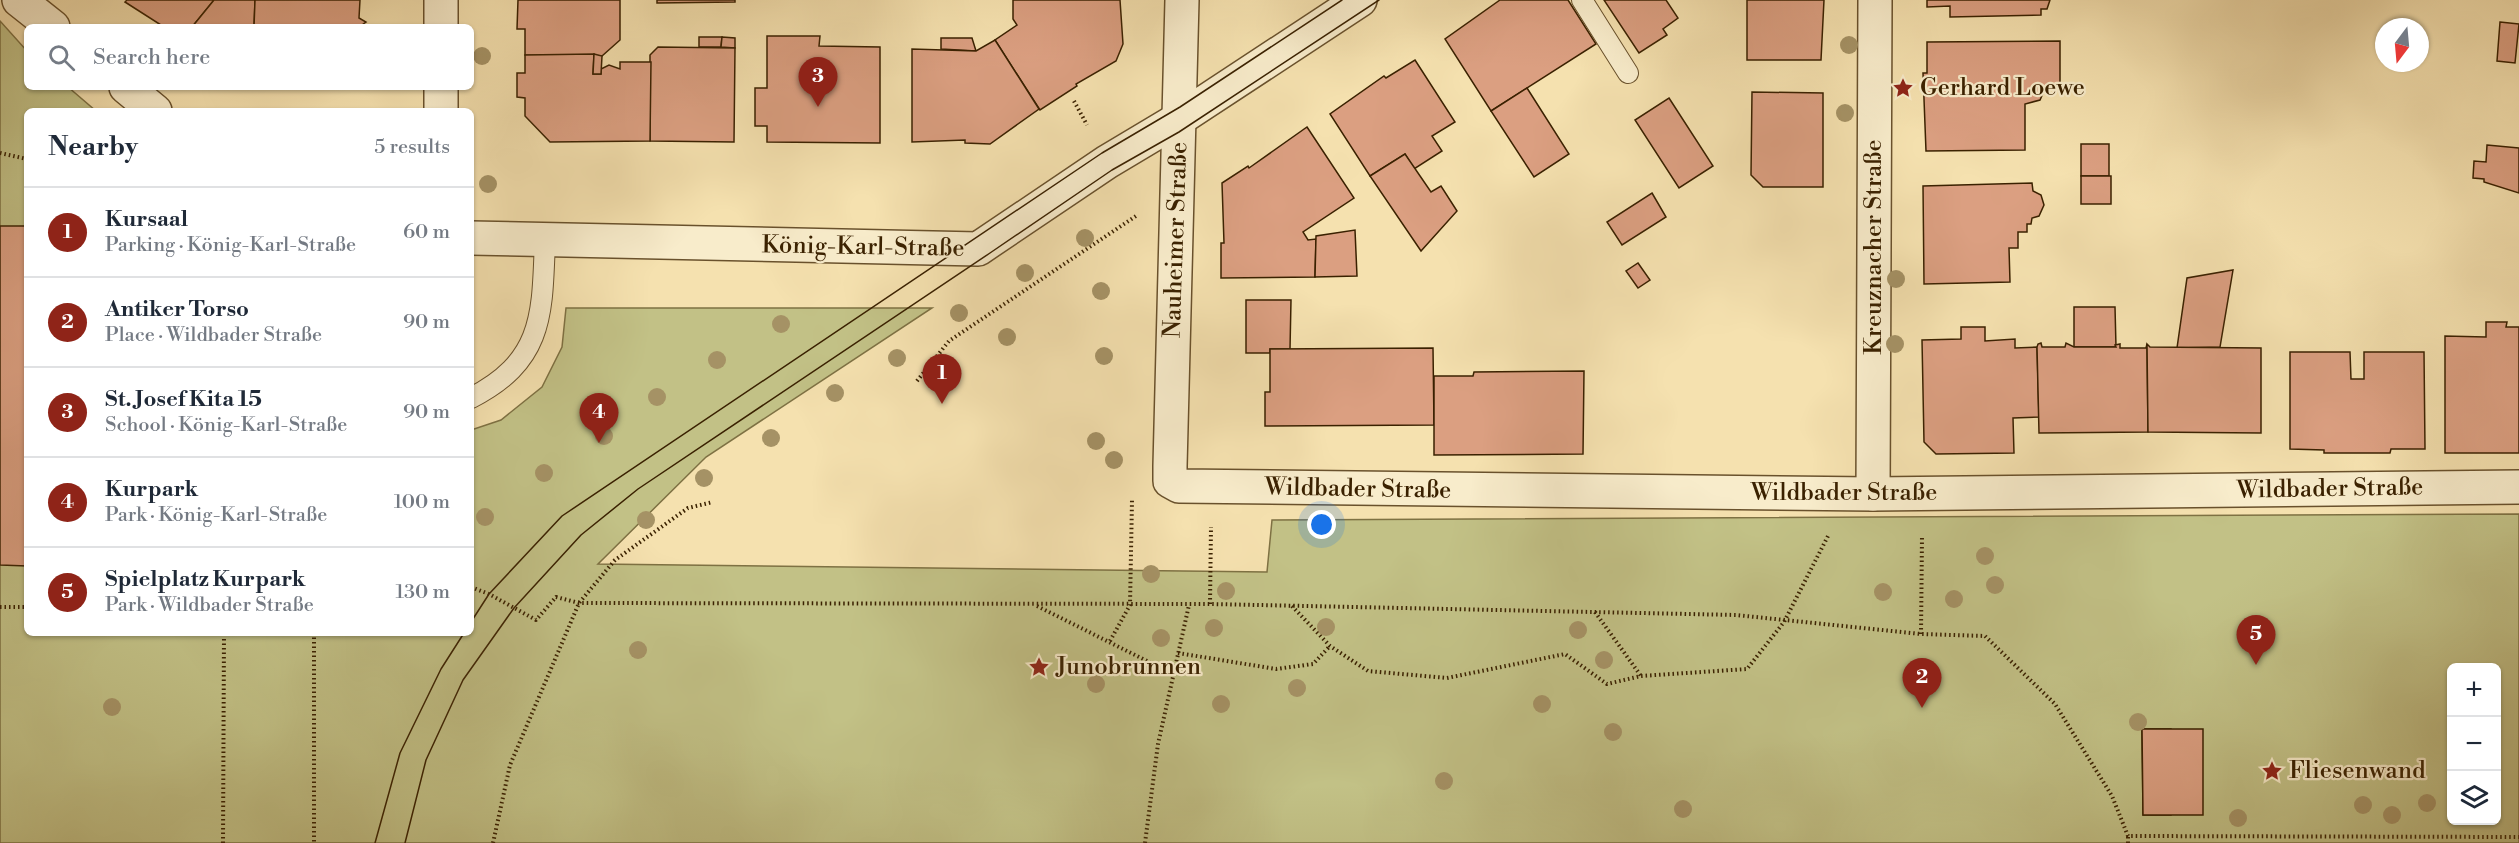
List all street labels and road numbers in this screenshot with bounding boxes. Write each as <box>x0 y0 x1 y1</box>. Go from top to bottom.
street label: Kreuznacher Straße <box>1859 139 1889 355</box>
street label: Nauheimer Straße <box>1158 141 1194 339</box>
street label: König-Karl-Straße <box>761 230 965 264</box>
street label: Wildbader Straße <box>1263 472 1452 506</box>
street label: Wildbader Straße <box>2235 472 2424 506</box>
street label: Wildbader Straße <box>1750 478 1937 508</box>

